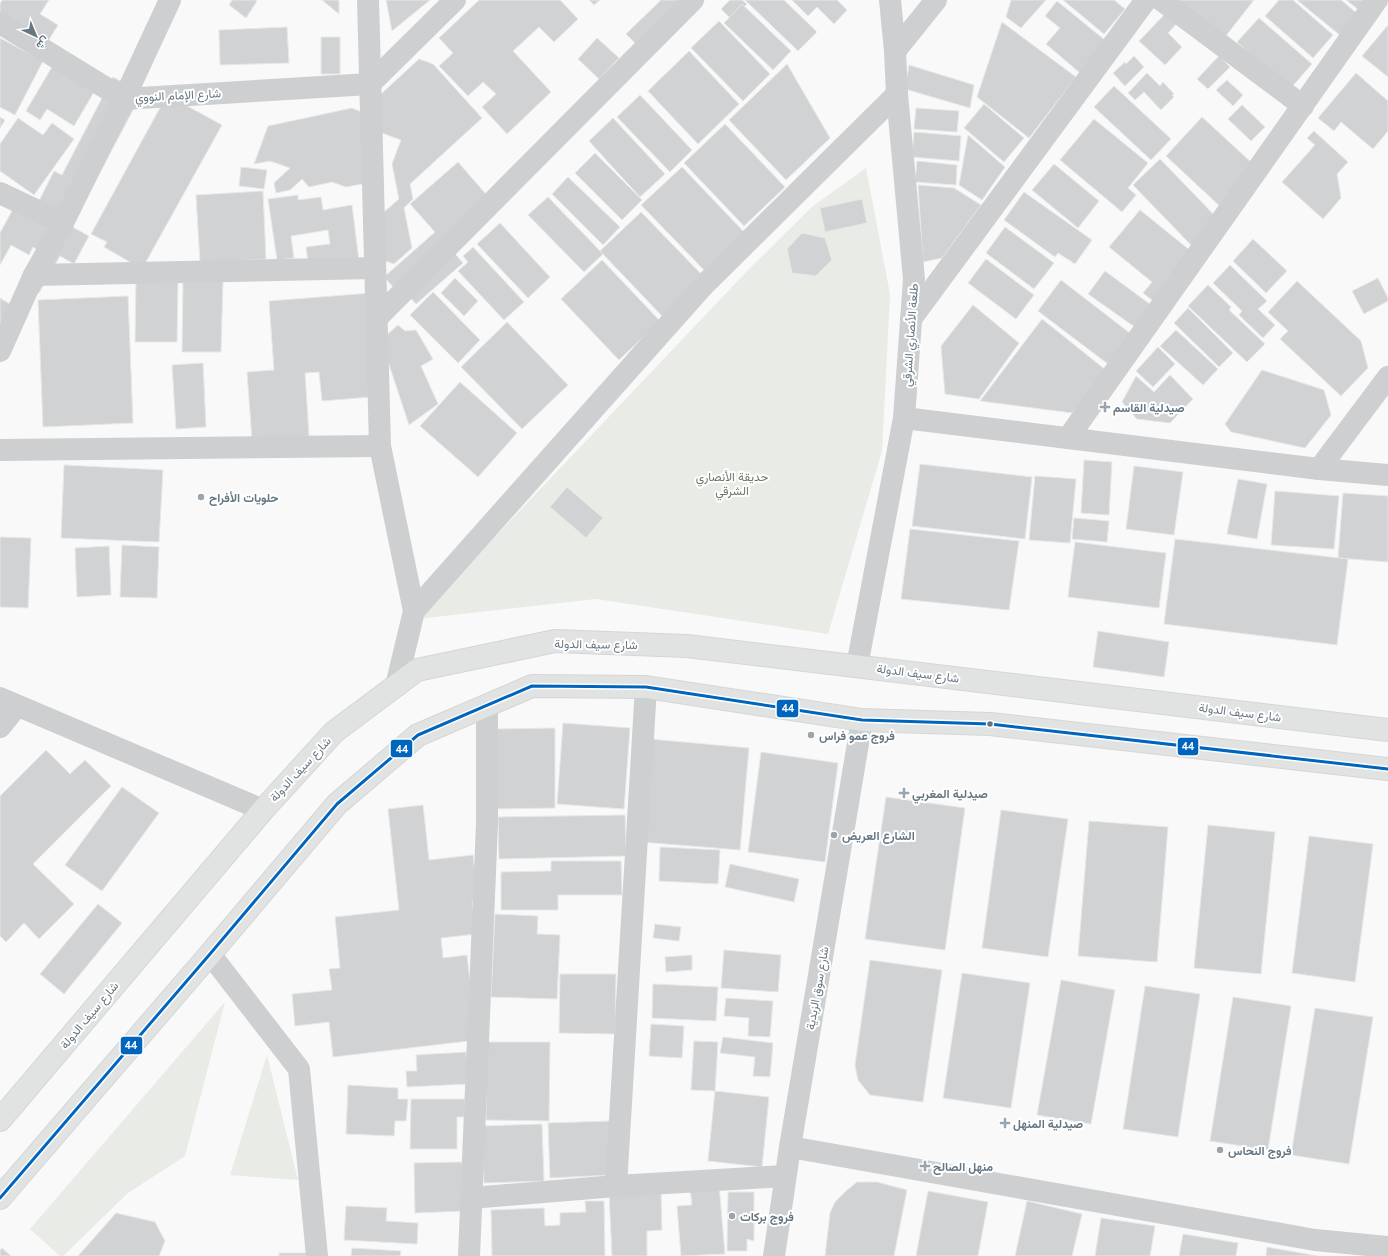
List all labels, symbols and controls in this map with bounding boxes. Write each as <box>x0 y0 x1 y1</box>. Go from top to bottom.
north arrow <box>16 16 56 56</box>
text: ش <box>33 34 53 53</box>
street label: شارع الإمام النووي <box>135 85 222 108</box>
street label: طلعة الأنصاري الشرقي <box>899 283 924 387</box>
place label: صيدلية القاسم <box>1113 400 1185 416</box>
marker: صيدلية القاسم <box>1100 402 1110 412</box>
park label: حديقة الأنصاري الشرقي <box>696 469 768 501</box>
place label: حلويات الأفراح <box>209 490 278 506</box>
marker: حلويات الأفراح <box>196 492 206 502</box>
street label: شارع سيف الدولة <box>554 636 638 654</box>
street label: شارع سيف الدولة <box>876 660 960 687</box>
line badge: 44 <box>776 699 799 718</box>
street label: شارع سيف الدولة <box>1198 699 1282 726</box>
text: 44 <box>782 701 795 715</box>
unlabelled marker <box>985 719 995 729</box>
place label: فروج عمو فراس <box>819 728 895 744</box>
marker: فروج عمو فراس <box>806 730 816 740</box>
street label: شارع سيف الدولة <box>266 733 335 806</box>
line badge: 44 <box>1177 737 1199 756</box>
line badge: 44 <box>390 739 413 758</box>
text: 44 <box>1182 739 1195 753</box>
text: 44 <box>396 742 409 756</box>
place label: صيدلية المغربي <box>912 786 988 804</box>
marker: صيدلية المغربي <box>899 788 909 798</box>
place label: الشارع العريض <box>842 828 915 844</box>
marker: الشارع العريض <box>829 830 839 840</box>
street label: شارع سوق الزبدية <box>802 945 834 1031</box>
street label: شارع سيف الدولة <box>57 978 123 1053</box>
line badge: 44 <box>120 1036 143 1055</box>
text: 44 <box>125 1038 138 1052</box>
place label: صيدلية المنهل <box>1013 1116 1083 1132</box>
marker: صيدلية المنهل <box>1000 1118 1010 1128</box>
place label: فروج النحاس <box>1228 1143 1292 1159</box>
marker: فروج النحاس <box>1215 1145 1225 1155</box>
place label: منهل الصالح <box>933 1159 994 1175</box>
marker: منهل الصالح <box>920 1161 930 1171</box>
place label: فروج بركات <box>740 1209 794 1225</box>
marker: فروج بركات <box>727 1211 737 1221</box>

